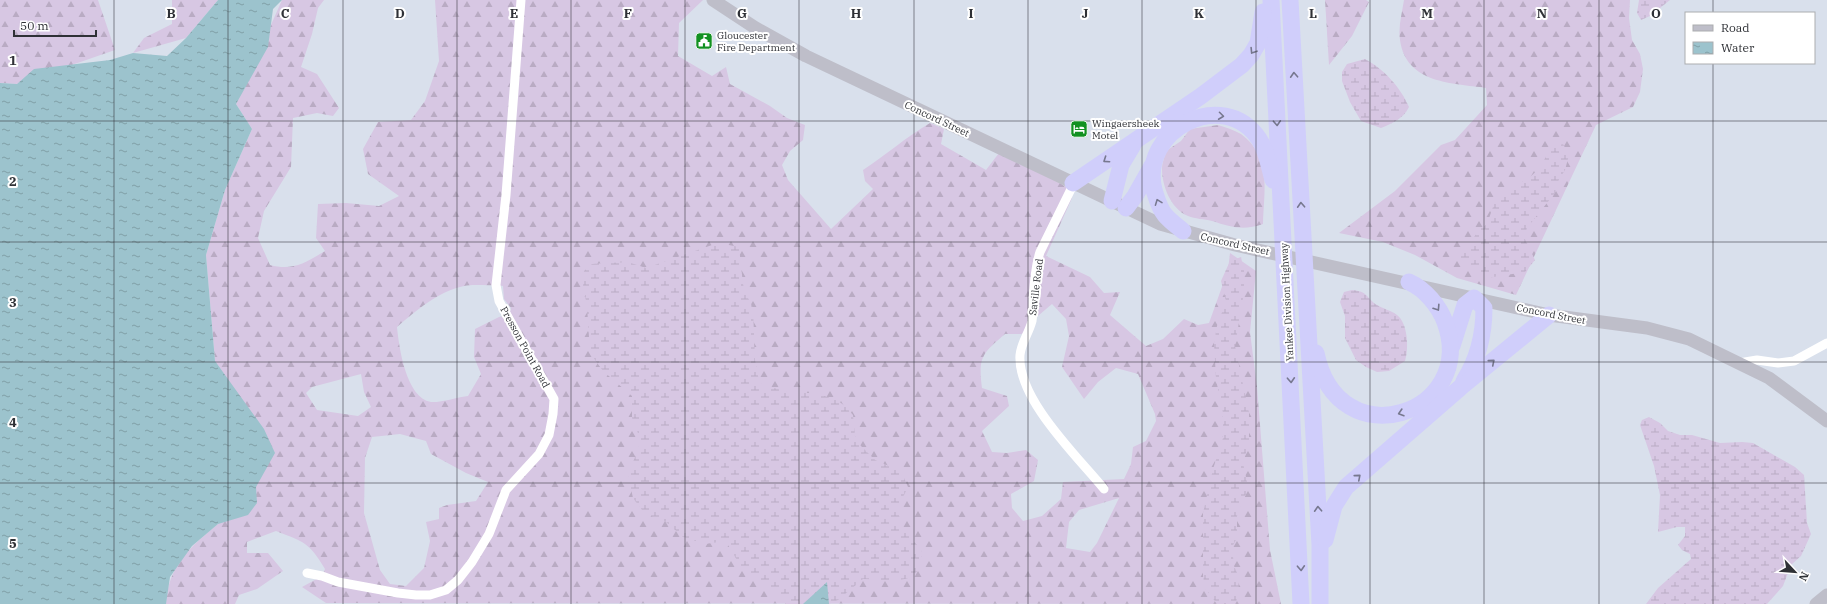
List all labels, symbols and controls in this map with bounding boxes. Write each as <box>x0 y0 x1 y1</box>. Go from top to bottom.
text: B <box>166 5 176 22</box>
text: C <box>281 5 290 22</box>
text: D <box>395 5 405 22</box>
text: E <box>510 5 518 22</box>
text: F <box>624 5 632 22</box>
text: G <box>737 5 747 22</box>
text: H <box>851 5 862 22</box>
text: I <box>969 5 974 22</box>
text: J <box>1082 5 1089 22</box>
text: K <box>1194 5 1204 22</box>
text: L <box>1309 5 1317 22</box>
text: M <box>1421 5 1433 22</box>
text: N <box>1537 5 1547 22</box>
text: O <box>1651 5 1661 22</box>
scale bar <box>14 12 96 38</box>
legend <box>1685 12 1815 64</box>
text: 50 m <box>20 18 49 33</box>
text: Road <box>1721 20 1750 35</box>
place label: Gloucester Fire Department <box>717 29 796 54</box>
public building icon: Gloucester Fire Department <box>694 31 714 51</box>
text: Water <box>1721 40 1755 55</box>
one-way arrow <box>1250 47 1258 54</box>
text: 1 <box>9 52 17 69</box>
one-way arrow <box>1290 72 1298 78</box>
street label: Concord Street <box>903 98 972 140</box>
one-way arrow <box>1218 112 1224 121</box>
place label: Wingaersheek Motel <box>1092 117 1160 142</box>
hotel icon: Wingaersheek Motel <box>1069 119 1089 139</box>
one-way arrow <box>1273 120 1281 126</box>
one-way arrow <box>1103 156 1110 163</box>
text: 2 <box>9 173 17 190</box>
one-way arrow <box>1155 199 1163 206</box>
one-way arrow <box>1296 202 1305 208</box>
street label: Concord Street <box>1199 230 1271 258</box>
street label: Yankee Division Highway <box>1277 242 1297 361</box>
street label: Saville Road <box>1026 258 1046 316</box>
text: 3 <box>9 294 17 311</box>
street label: Concord Street <box>1515 301 1587 327</box>
street label: Presson Point Road <box>497 304 553 390</box>
one-way arrow <box>1432 304 1440 311</box>
one-way arrow <box>1487 360 1494 367</box>
one-way arrow <box>1287 377 1295 383</box>
one-way arrow <box>1398 408 1405 417</box>
text: 4 <box>9 414 17 431</box>
one-way arrow <box>1353 475 1360 482</box>
one-way arrow <box>1313 506 1322 512</box>
text: 5 <box>9 535 17 552</box>
north arrow <box>1775 552 1815 592</box>
one-way arrow <box>1296 565 1305 571</box>
text: N <box>1796 569 1812 584</box>

